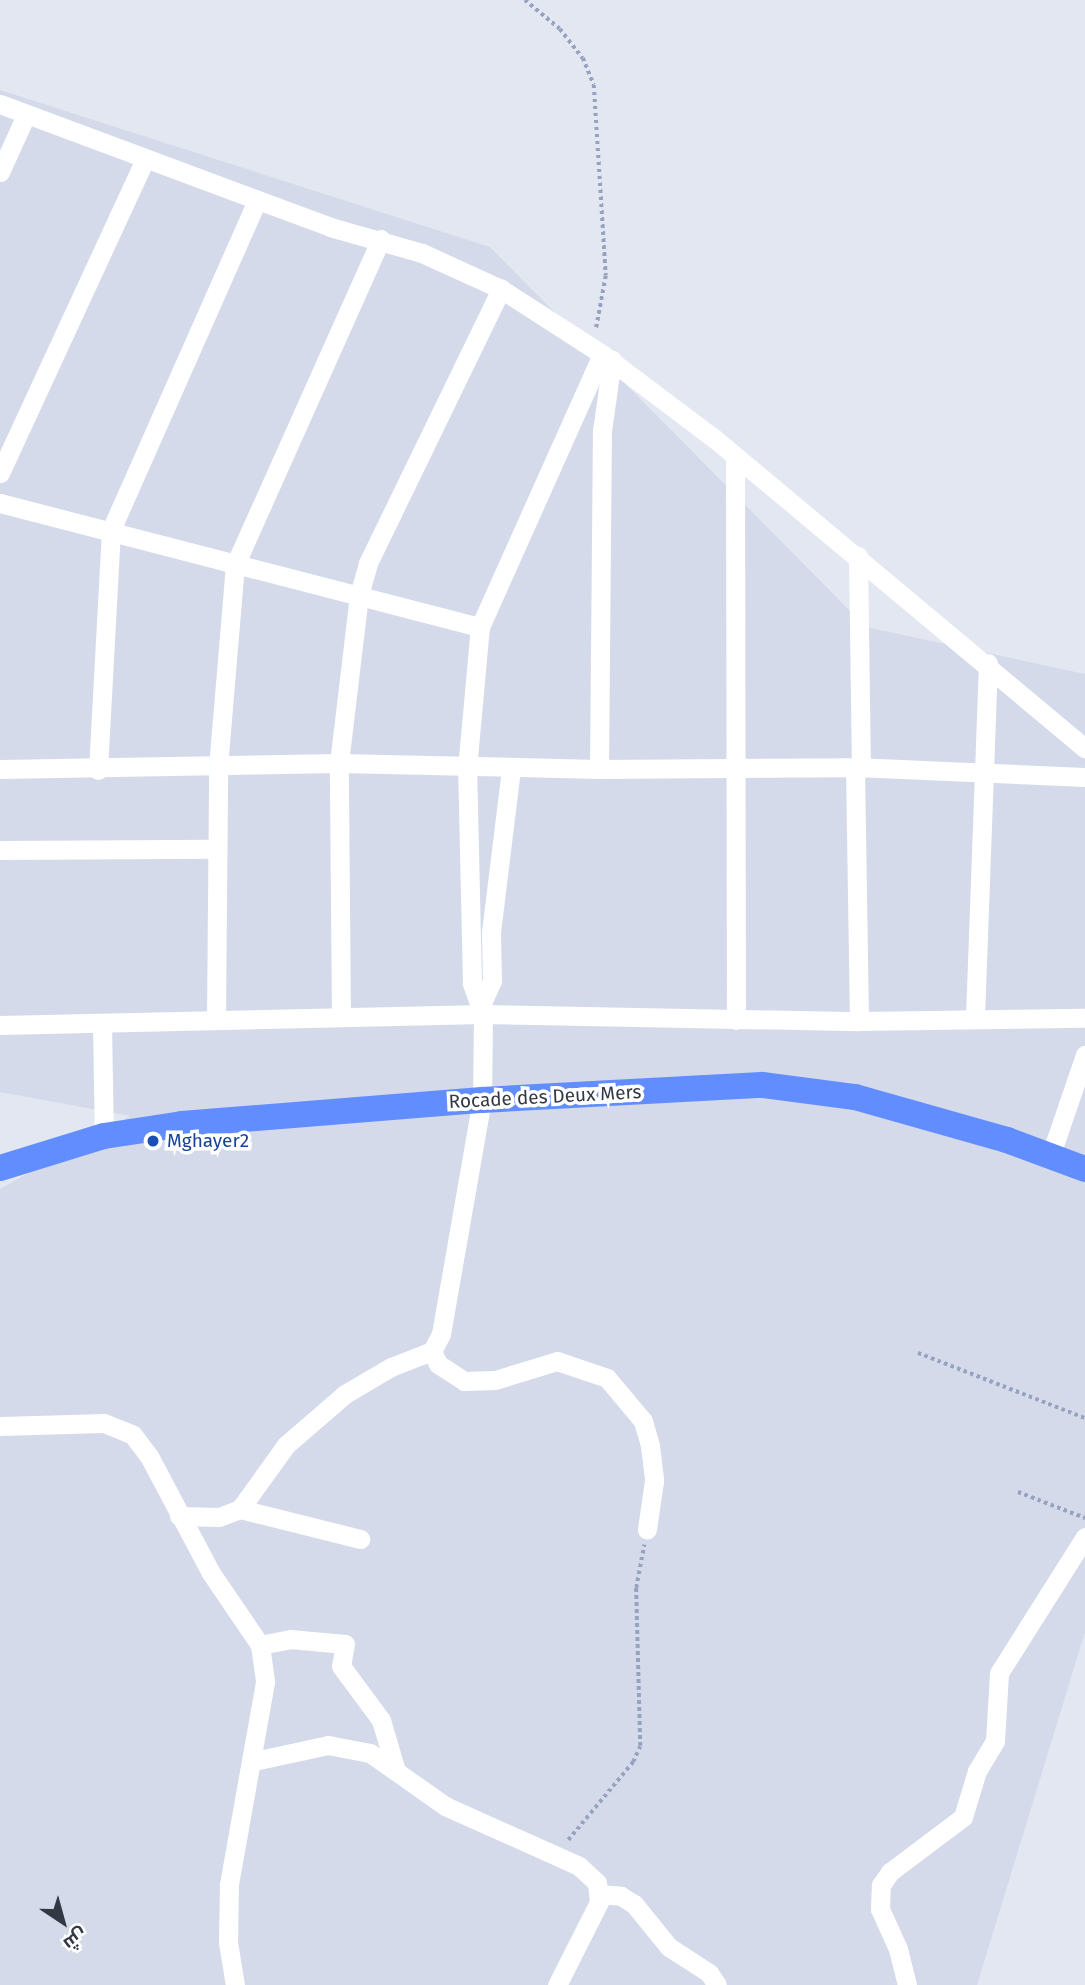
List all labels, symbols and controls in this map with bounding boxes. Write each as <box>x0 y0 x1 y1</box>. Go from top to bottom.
street label: Rocade des Deux Mers <box>448 1081 642 1113</box>
place label: Mghayer2 <box>167 1130 249 1152</box>
marker: Mghayer2 <box>145 1133 161 1149</box>
north arrow <box>28 1887 98 1957</box>
text: ش <box>59 1923 92 1956</box>

